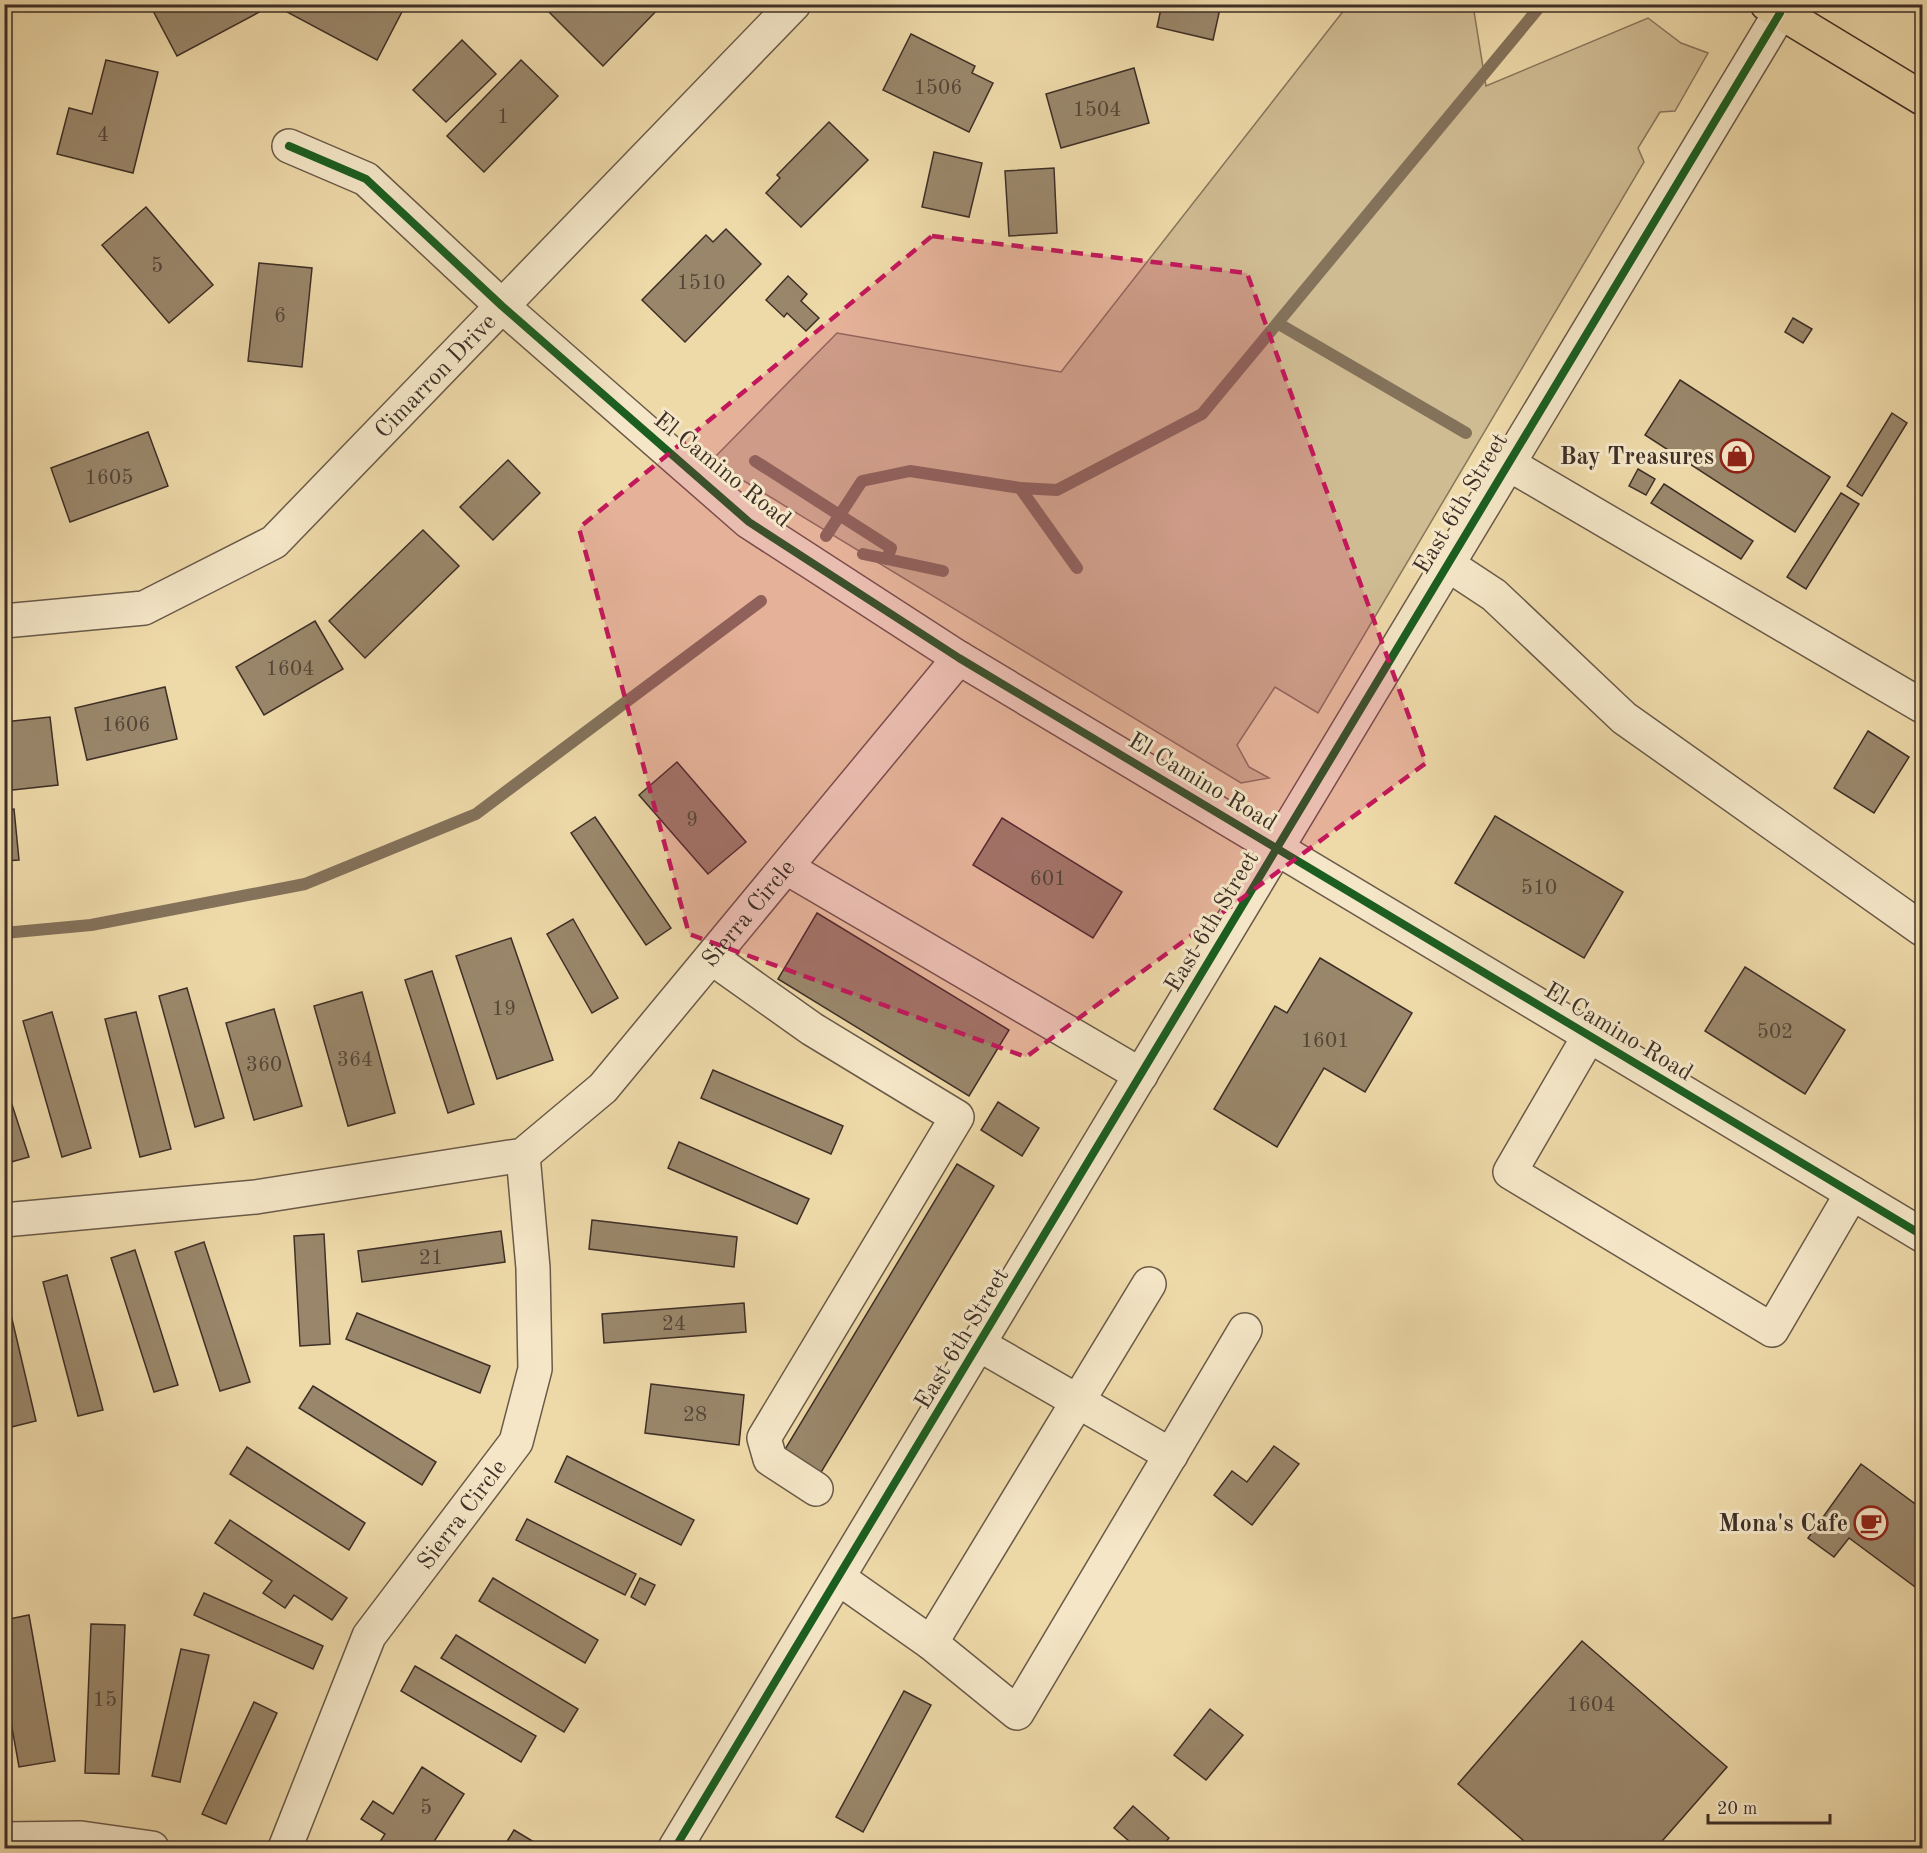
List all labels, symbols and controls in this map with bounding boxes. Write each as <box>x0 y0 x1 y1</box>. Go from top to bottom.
house number: 1506 <box>914 78 962 99</box>
house number: 1504 <box>1073 100 1121 121</box>
house number: 1 <box>497 107 509 128</box>
house number: 4 <box>97 125 109 146</box>
house number: 5 <box>151 256 163 277</box>
house number: 1510 <box>677 273 725 294</box>
house number: 6 <box>274 306 286 327</box>
street label: Cimarron Drive <box>371 310 501 444</box>
street label: El Camino Road <box>649 408 795 533</box>
street label: East 6th Street <box>1410 429 1513 579</box>
shop icon: Bay Treasures <box>1719 438 1755 474</box>
place label: Bay Treasures <box>1559 446 1714 470</box>
house number: 1605 <box>85 468 133 489</box>
house number: 1604 <box>266 659 314 680</box>
house number: 1606 <box>102 715 150 736</box>
street label: El Camino Road <box>1124 729 1280 836</box>
house number: 9 <box>686 810 698 831</box>
street label: East 6th Street <box>1161 847 1264 997</box>
street label: Sierra Circle <box>698 856 801 972</box>
house number: 601 <box>1030 869 1066 890</box>
house number: 510 <box>1521 878 1557 899</box>
street label: El Camino Road <box>1540 979 1696 1086</box>
house number: 19 <box>492 999 516 1020</box>
house number: 502 <box>1757 1022 1793 1043</box>
house number: 1601 <box>1301 1031 1349 1052</box>
house number: 364 <box>337 1050 373 1071</box>
house number: 360 <box>246 1055 282 1076</box>
house number: 21 <box>419 1248 443 1269</box>
street label: East 6th Street <box>911 1264 1014 1414</box>
house number: 24 <box>662 1314 686 1335</box>
house number: 28 <box>683 1405 707 1426</box>
street label: Sierra Circle <box>414 1456 512 1575</box>
cafe icon: Mona's Cafe <box>1853 1505 1889 1541</box>
place label: Mona's Cafe <box>1718 1513 1848 1537</box>
house number: 15 <box>93 1690 117 1711</box>
house number: 1604 <box>1567 1695 1615 1716</box>
scale bar <box>1708 1787 1830 1825</box>
house number: 5 <box>420 1798 432 1819</box>
text: 20 m <box>1717 1800 1757 1818</box>

